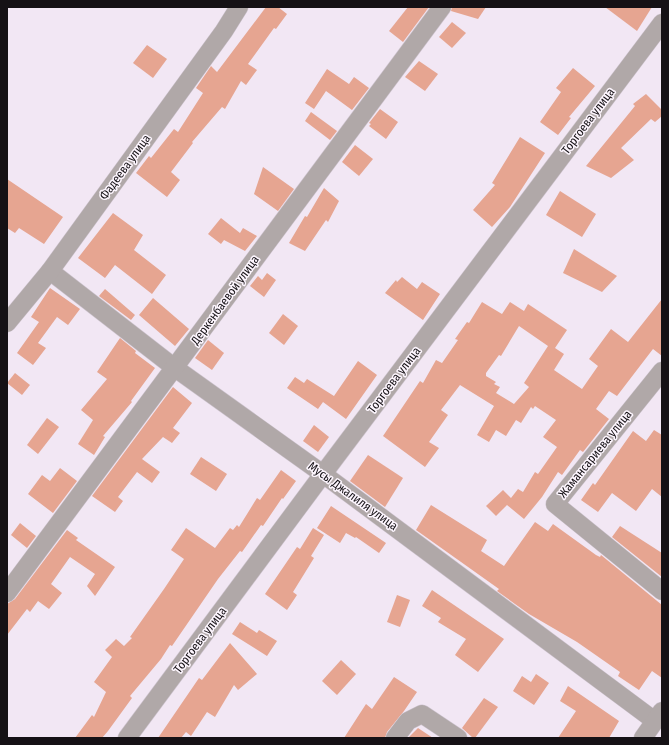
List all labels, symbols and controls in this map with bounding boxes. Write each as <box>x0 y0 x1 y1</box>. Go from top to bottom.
street label: Торгоева улица <box>559 85 617 157</box>
street label: Фадеева улица <box>97 132 153 202</box>
street label: Деркенбаевой улица <box>187 253 262 348</box>
street label: Торгоева улица <box>365 344 423 416</box>
street label: Жамансариева улица <box>555 407 635 501</box>
street label: Мусы Джалиля улица <box>305 459 401 533</box>
street label: Торгоева улица <box>171 604 229 676</box>

